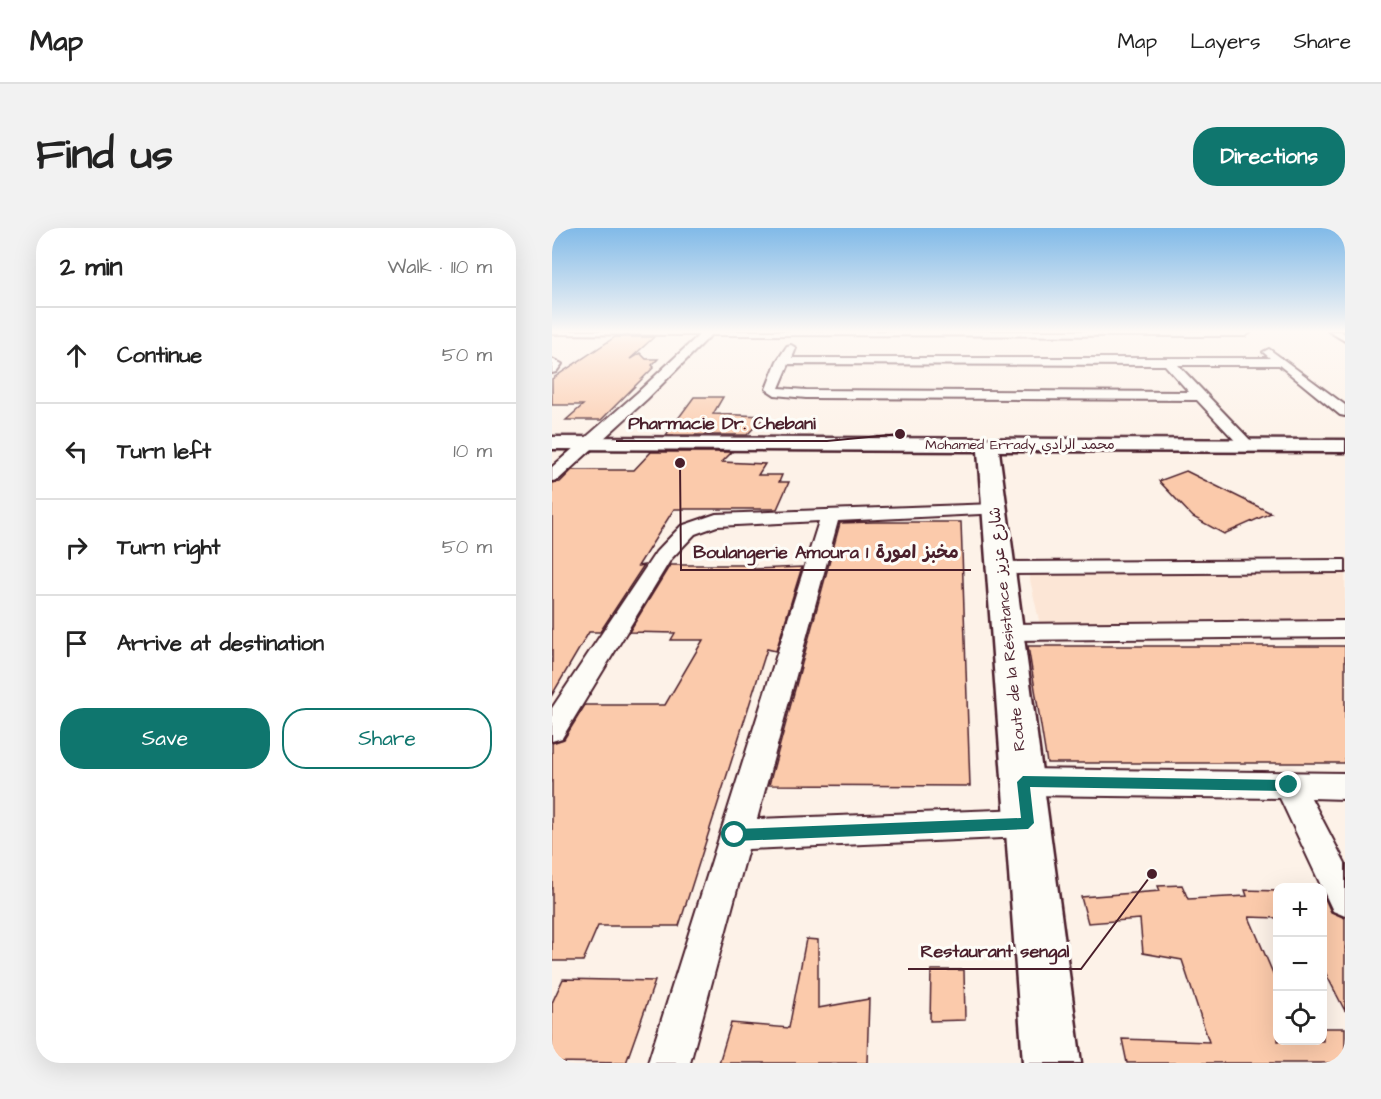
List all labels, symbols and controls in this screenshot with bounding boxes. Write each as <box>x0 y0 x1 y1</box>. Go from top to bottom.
text: Map <box>30 22 83 61</box>
text: Map <box>1117 27 1157 56</box>
text: Layers <box>1190 27 1260 56</box>
text: Share <box>1293 27 1351 56</box>
text: Find us <box>36 127 173 185</box>
button: Directions <box>1193 127 1345 186</box>
text: 2 min <box>60 249 122 285</box>
text: Walk · 110 m <box>387 253 492 281</box>
icon: ahead <box>60 339 93 372</box>
text: Continue <box>117 340 202 371</box>
text: 50 m <box>442 341 492 369</box>
callout: Pharmacie Dr. Chebani <box>616 405 827 441</box>
text: Pharmacie Dr. Chebani <box>628 411 816 436</box>
icon: left <box>60 435 93 468</box>
street label: Mohamed Errady محمد الرادي <box>925 435 1115 455</box>
text: Turn left <box>117 436 211 467</box>
text: 10 m <box>453 437 492 465</box>
street label: Route de la Résistance شارع عزيز <box>983 506 1031 752</box>
icon: right <box>60 531 93 564</box>
text: Turn right <box>117 532 220 563</box>
text: 50 m <box>442 533 492 561</box>
callout: Boulangerie Amoura 1 مخبز امورة <box>681 534 971 570</box>
text: Boulangerie Amoura 1 مخبز امورة <box>693 540 959 566</box>
icon: arrive <box>60 627 93 660</box>
text: Arrive at destination <box>117 628 324 659</box>
button: Save <box>60 708 270 769</box>
button: Share <box>282 708 492 769</box>
route end <box>1275 771 1301 797</box>
route start <box>721 821 747 847</box>
map controls <box>1273 883 1327 1045</box>
button: + <box>1273 883 1327 937</box>
callout: Restaurant sengal <box>908 933 1081 969</box>
button: − <box>1273 937 1327 991</box>
text: Restaurant sengal <box>921 939 1070 965</box>
button: locate <box>1273 991 1327 1045</box>

